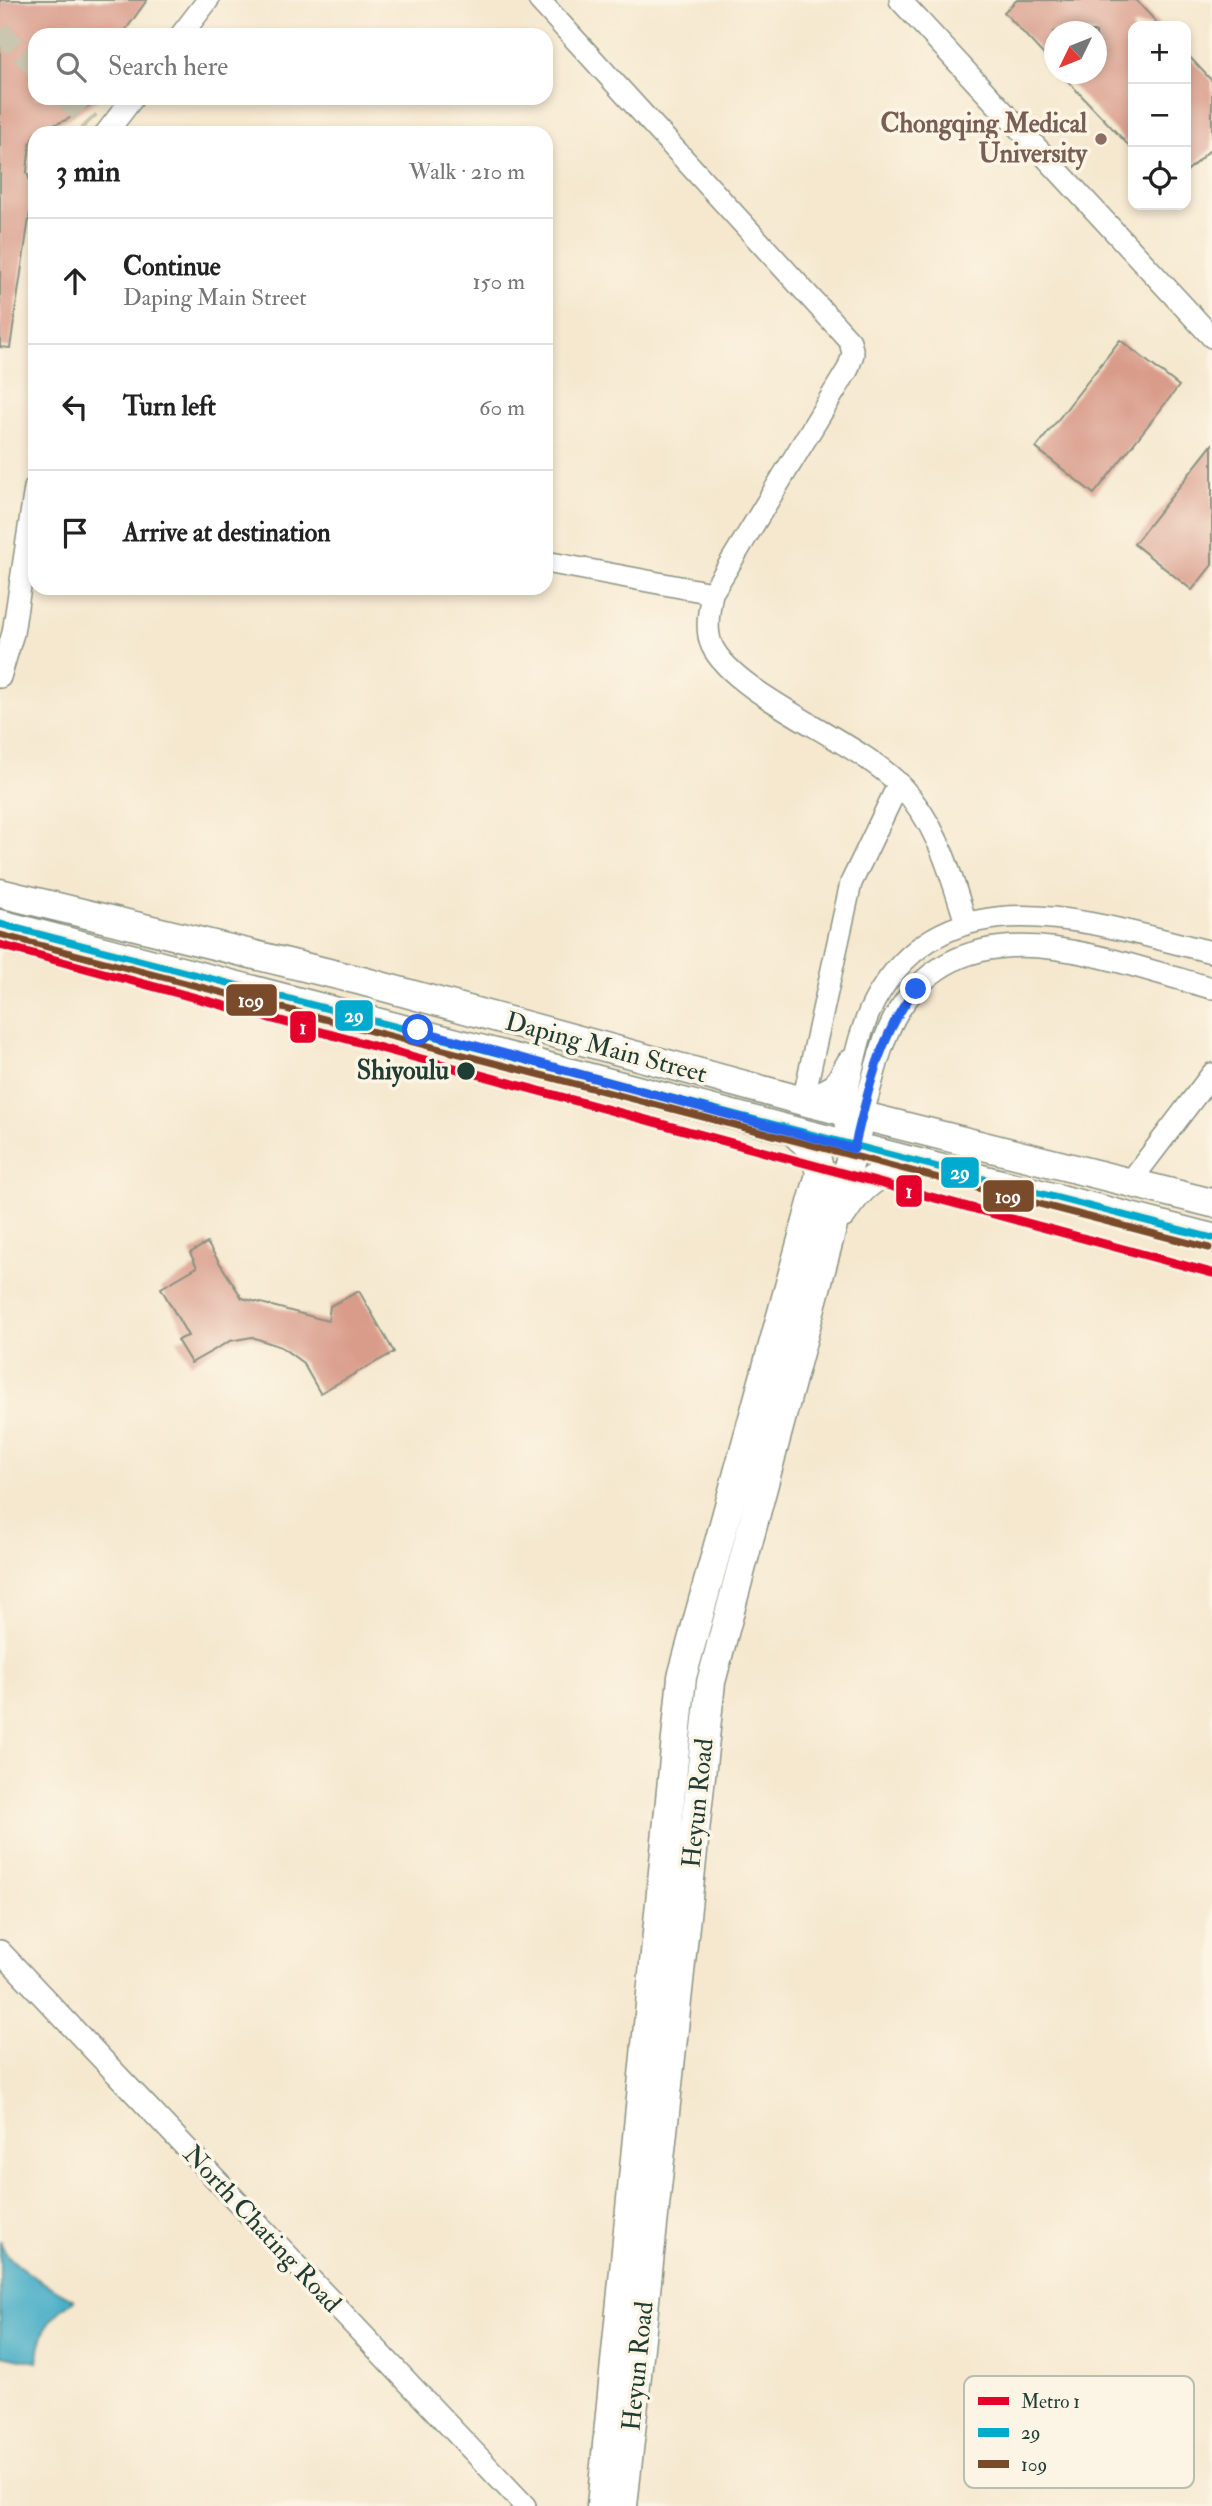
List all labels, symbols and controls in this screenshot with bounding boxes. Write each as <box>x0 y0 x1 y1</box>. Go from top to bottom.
north arrow <box>1044 21 1107 84</box>
map controls <box>1128 21 1191 210</box>
button: + <box>1128 21 1191 84</box>
search box <box>28 28 553 105</box>
icon: search <box>52 48 90 86</box>
text: Search here <box>108 51 228 83</box>
button: − <box>1128 84 1191 147</box>
place label: Chongqing Medical University <box>880 108 1089 171</box>
marker: Chongqing Medical University <box>1093 131 1109 147</box>
button: locate <box>1128 147 1191 210</box>
text: 3 min <box>56 153 121 190</box>
text: Walk · 210 m <box>409 157 525 186</box>
text: Continue <box>123 251 221 283</box>
icon: ahead <box>56 262 94 300</box>
text: 150 m <box>472 267 525 296</box>
text: Daping Main Street <box>123 283 307 312</box>
icon: left <box>56 388 94 426</box>
text: Turn left <box>123 391 216 423</box>
text: 60 m <box>479 393 525 422</box>
icon: arrive <box>56 514 94 552</box>
text: Arrive at destination <box>123 517 331 549</box>
route end <box>900 973 931 1004</box>
line badge: 109 <box>225 983 278 1017</box>
text: 109 <box>238 989 264 1013</box>
line badge: 29 <box>334 999 374 1032</box>
text: 29 <box>344 1004 364 1028</box>
street label: Daping Main Street <box>501 1006 710 1091</box>
line badge: 1 <box>289 1010 317 1044</box>
route start <box>402 1014 433 1045</box>
text: 1 <box>300 1016 307 1040</box>
place label: Shiyoulu <box>357 1055 450 1088</box>
marker: Shiyoulu <box>455 1060 477 1082</box>
line badge: 29 <box>940 1156 980 1189</box>
text: 29 <box>950 1161 970 1185</box>
line badge: 1 <box>895 1174 923 1208</box>
line badge: 109 <box>982 1179 1035 1213</box>
text: 1 <box>906 1180 913 1204</box>
text: 109 <box>995 1185 1021 1209</box>
street label: Heyun Road <box>675 1736 721 1869</box>
street label: North Chating Road <box>176 2139 348 2319</box>
street label: Heyun Road <box>615 2299 661 2432</box>
legend <box>964 2376 1194 2488</box>
text: Metro 1 <box>1021 2390 1080 2414</box>
text: 29 <box>1021 2421 1040 2445</box>
text: 109 <box>1021 2453 1047 2477</box>

